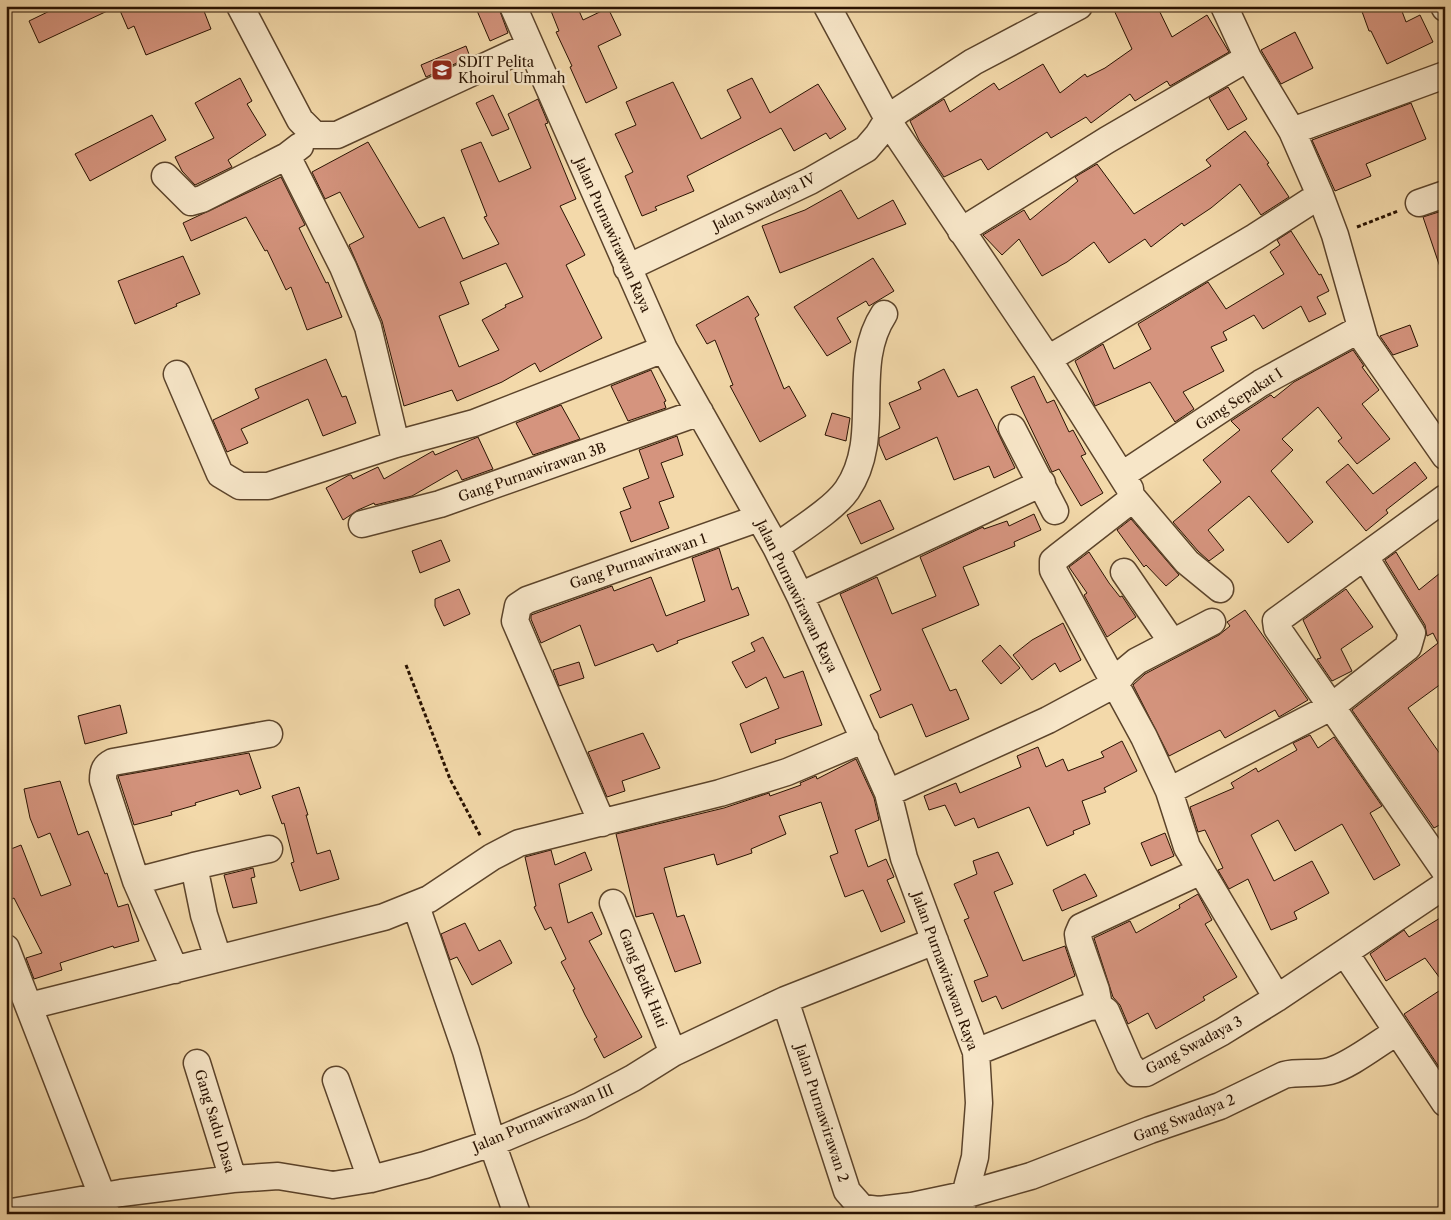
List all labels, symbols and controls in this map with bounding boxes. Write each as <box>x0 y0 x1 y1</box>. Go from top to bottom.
place label: SDIT Pelita Khoirul Ummah <box>458 53 566 87</box>
school or university icon: SDIT Pelita Khoirul Ummah <box>430 58 454 82</box>
street label: Jalan Purnawirawan Raya <box>570 153 656 316</box>
street label: Jalan Swadaya IV <box>708 169 819 236</box>
street label: Gang Sepakat I <box>1192 364 1286 434</box>
street label: Gang Purnawirawan 3B <box>456 438 609 506</box>
street label: Jalan Purnawirawan Raya <box>751 515 842 676</box>
street label: Gang Purnawirawan 1 <box>567 529 709 593</box>
street label: Jalan Purnawirawan Raya <box>907 887 982 1053</box>
street label: Gang Betik Hati <box>615 926 671 1030</box>
street label: Gang Swadaya 3 <box>1143 1012 1245 1078</box>
street label: Jalan Purnawirawan 2 <box>791 1040 853 1184</box>
street label: Gang Sadu Dasa <box>191 1067 239 1176</box>
street label: Jalan Purnawirawan III <box>468 1080 616 1157</box>
street label: Gang Swadaya 2 <box>1131 1090 1237 1146</box>

